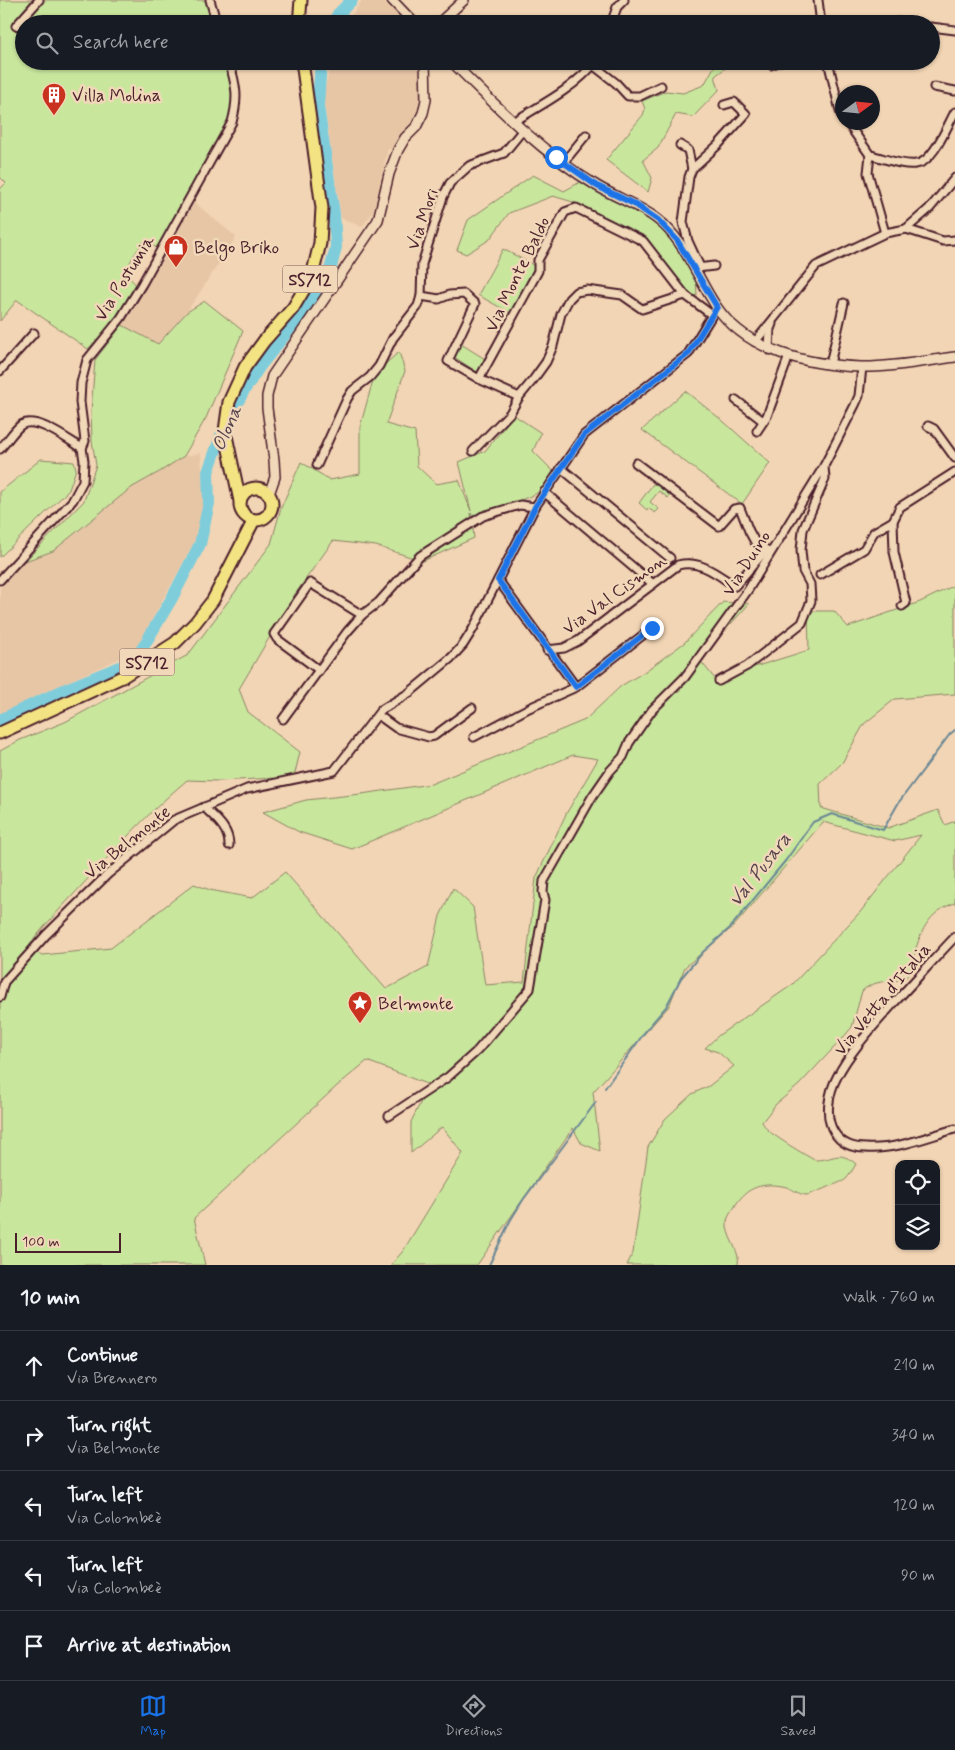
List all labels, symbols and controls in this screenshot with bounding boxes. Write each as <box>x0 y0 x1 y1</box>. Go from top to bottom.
search box <box>15 15 940 70</box>
icon: search <box>33 29 61 57</box>
text: Search here <box>73 30 169 55</box>
building icon: Villa Molina <box>41 82 67 116</box>
place label: Villa Molina <box>72 84 161 108</box>
north arrow <box>835 85 880 130</box>
route start <box>545 146 568 169</box>
street label: Via Mori <box>401 185 445 253</box>
street label: Via Monte Baldo <box>480 213 556 336</box>
street label: Via Postumia <box>89 231 161 326</box>
shop icon: Belgo Briko <box>163 234 189 268</box>
place label: Belgo Briko <box>194 236 279 261</box>
road number: SS712 <box>282 266 338 292</box>
water label: Olona <box>206 402 249 455</box>
street label: Via Duino <box>717 526 777 601</box>
street label: Via Val Cismon <box>558 549 672 641</box>
route end <box>641 617 664 640</box>
road number: SS712 <box>120 649 174 676</box>
street label: Via Belmonte <box>79 800 176 885</box>
water label: Val Pusara <box>723 827 797 912</box>
street label: Via Vetta d'Italia <box>829 938 937 1061</box>
place icon: Belmonte <box>347 990 373 1024</box>
place label: Belmonte <box>378 992 453 1016</box>
map controls <box>895 1160 940 1250</box>
button: locate <box>895 1160 940 1205</box>
button: layers <box>895 1205 940 1250</box>
scale bar <box>15 1230 121 1253</box>
text: 100 m <box>22 1233 60 1251</box>
text: 10 min <box>20 1284 80 1312</box>
text: Walk · 760 m <box>843 1287 935 1308</box>
text: Continue <box>67 1343 138 1368</box>
icon: ahead <box>20 1352 48 1380</box>
text: 210 m <box>894 1355 935 1376</box>
text: Via Brennero <box>67 1368 157 1389</box>
text: Turn right <box>67 1413 151 1438</box>
icon: right <box>20 1422 48 1450</box>
text: 340 m <box>891 1425 935 1446</box>
text: Via Belmonte <box>67 1438 160 1459</box>
text: Turn left <box>67 1483 143 1508</box>
icon: left <box>20 1492 48 1520</box>
text: 120 m <box>893 1495 935 1516</box>
text: Via Colombeè <box>67 1508 161 1529</box>
text: Turn left <box>67 1553 143 1578</box>
icon: left <box>20 1562 48 1590</box>
text: 90 m <box>901 1565 935 1586</box>
text: Via Colombeè <box>67 1578 161 1599</box>
icon: arrive <box>20 1632 48 1660</box>
text: Arrive at destination <box>67 1633 231 1658</box>
tab: Map <box>139 1692 167 1740</box>
tab: Directions <box>445 1692 503 1740</box>
tab: Saved <box>781 1692 816 1740</box>

